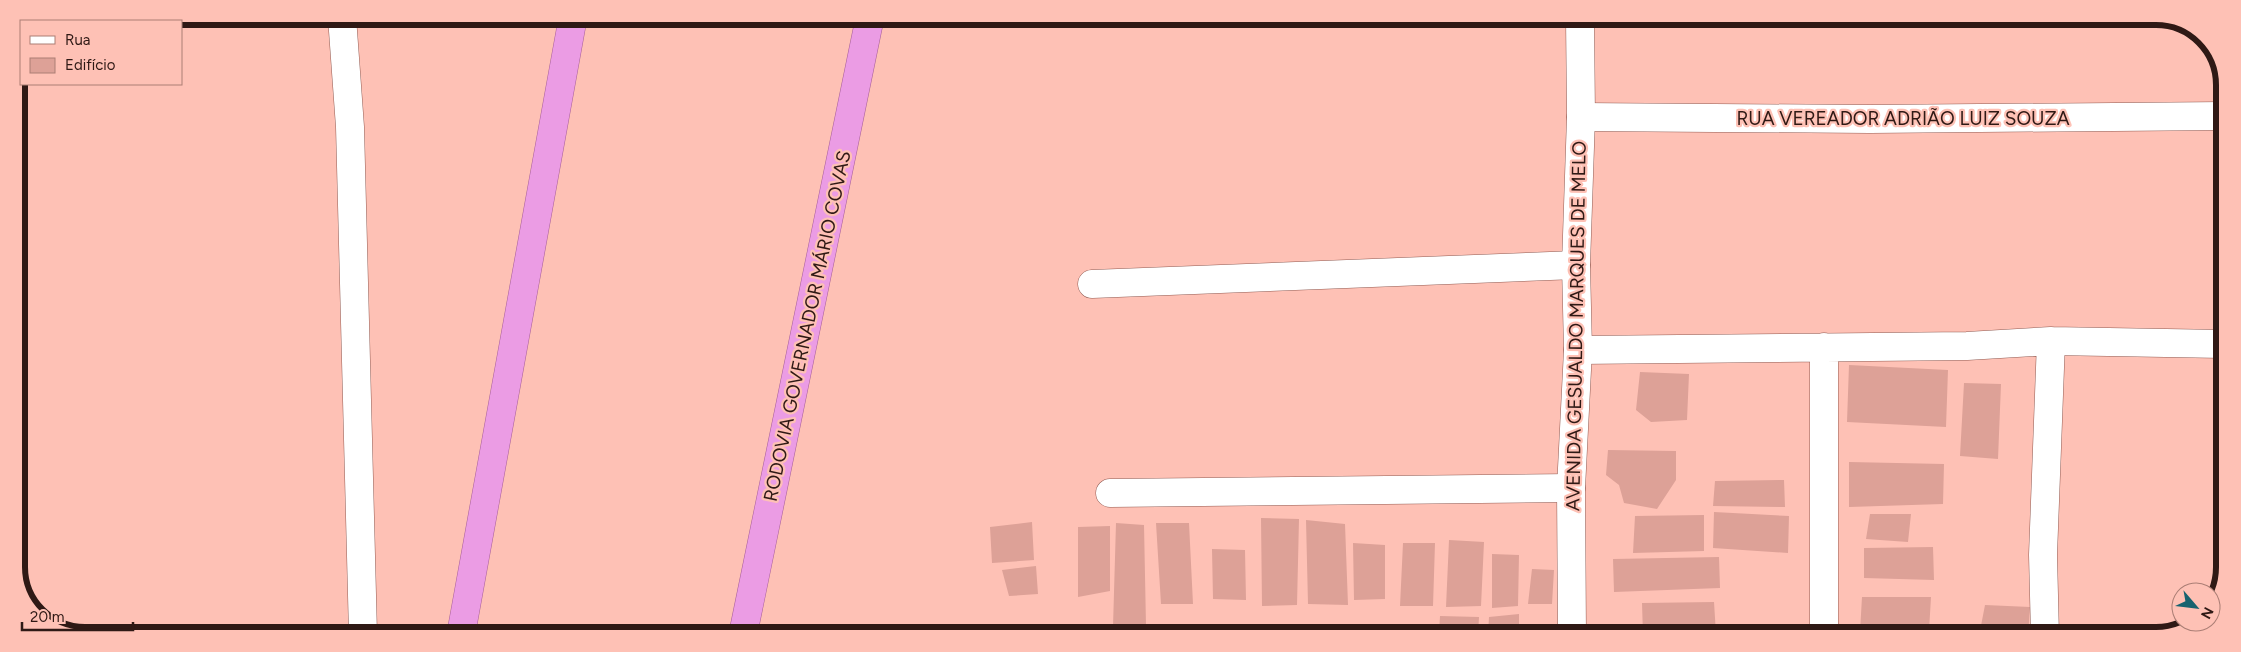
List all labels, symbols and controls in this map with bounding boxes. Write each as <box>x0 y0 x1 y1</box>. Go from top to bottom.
legend <box>20 20 182 85</box>
text: Rua <box>65 31 90 49</box>
text: Edifício <box>65 56 116 74</box>
street label: RUA VEREADOR ADRIÃO LUIZ SOUZA <box>1736 107 2070 130</box>
street label: AVENIDA GESUALDO MARQUES DE MELO <box>1561 141 1591 511</box>
street label: RODOVIA GOVERNADOR MÁRIO COVAS <box>759 149 855 503</box>
north arrow <box>2171 582 2221 632</box>
scale bar <box>22 600 134 632</box>
text: N <box>2197 604 2217 622</box>
text: 20 m <box>30 608 64 626</box>

